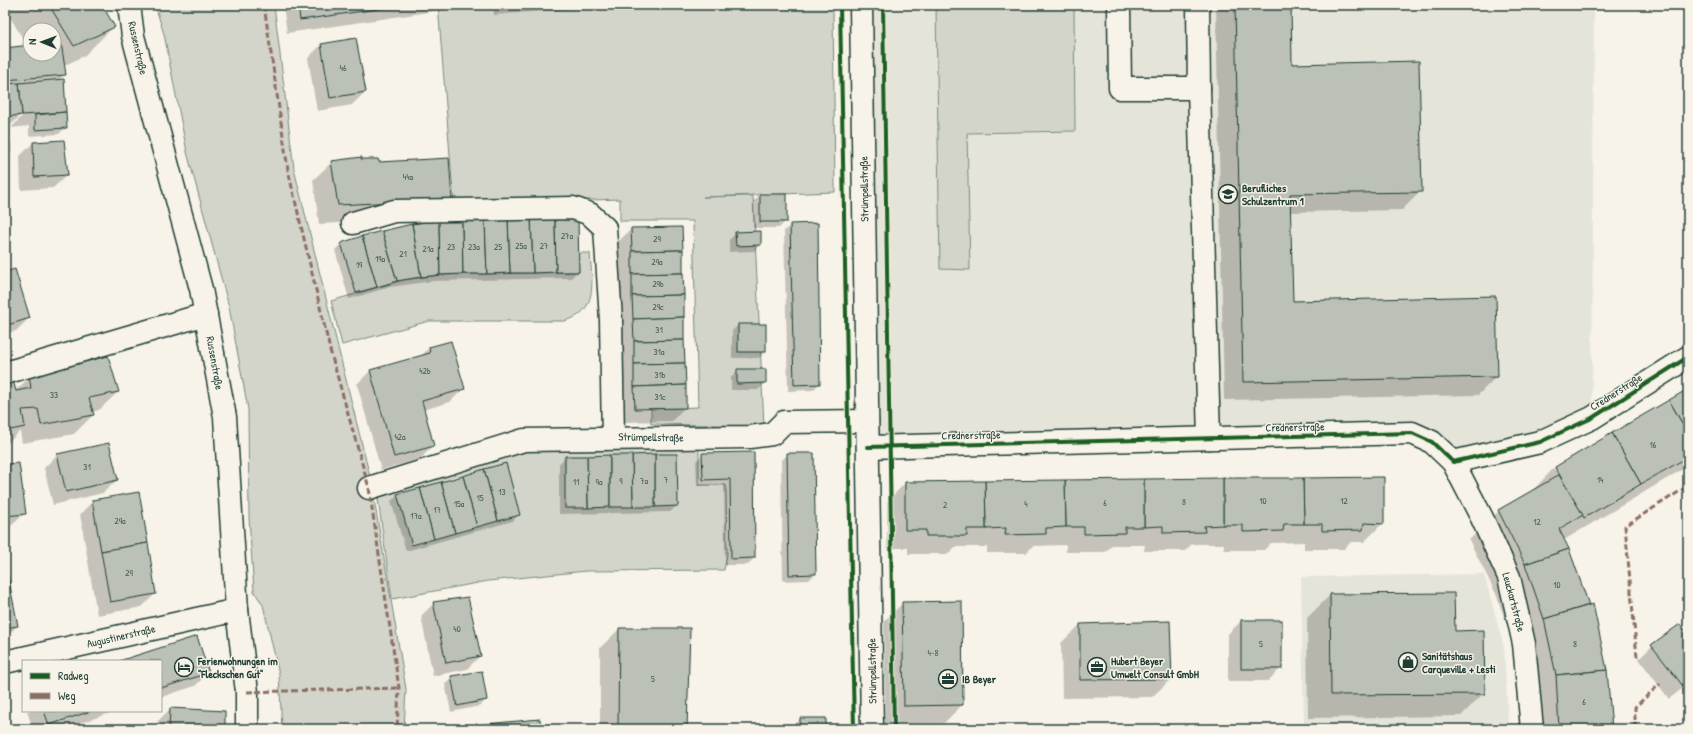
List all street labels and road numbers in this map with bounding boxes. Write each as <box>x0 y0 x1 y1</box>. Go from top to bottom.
street label: Russenstraße <box>125 20 151 76</box>
street label: Strümpellstraße <box>856 155 872 222</box>
street label: Russenstraße <box>203 335 227 391</box>
street label: Crednerstraße <box>1587 370 1645 414</box>
street label: Crednerstraße <box>1265 419 1325 435</box>
street label: Crednerstraße <box>941 427 1001 443</box>
street label: Strümpellstraße <box>618 429 685 445</box>
street label: Leuckartstraße <box>1499 571 1529 634</box>
street label: Augustinerstraße <box>85 621 157 651</box>
street label: Strümpellstraße <box>864 637 880 704</box>

